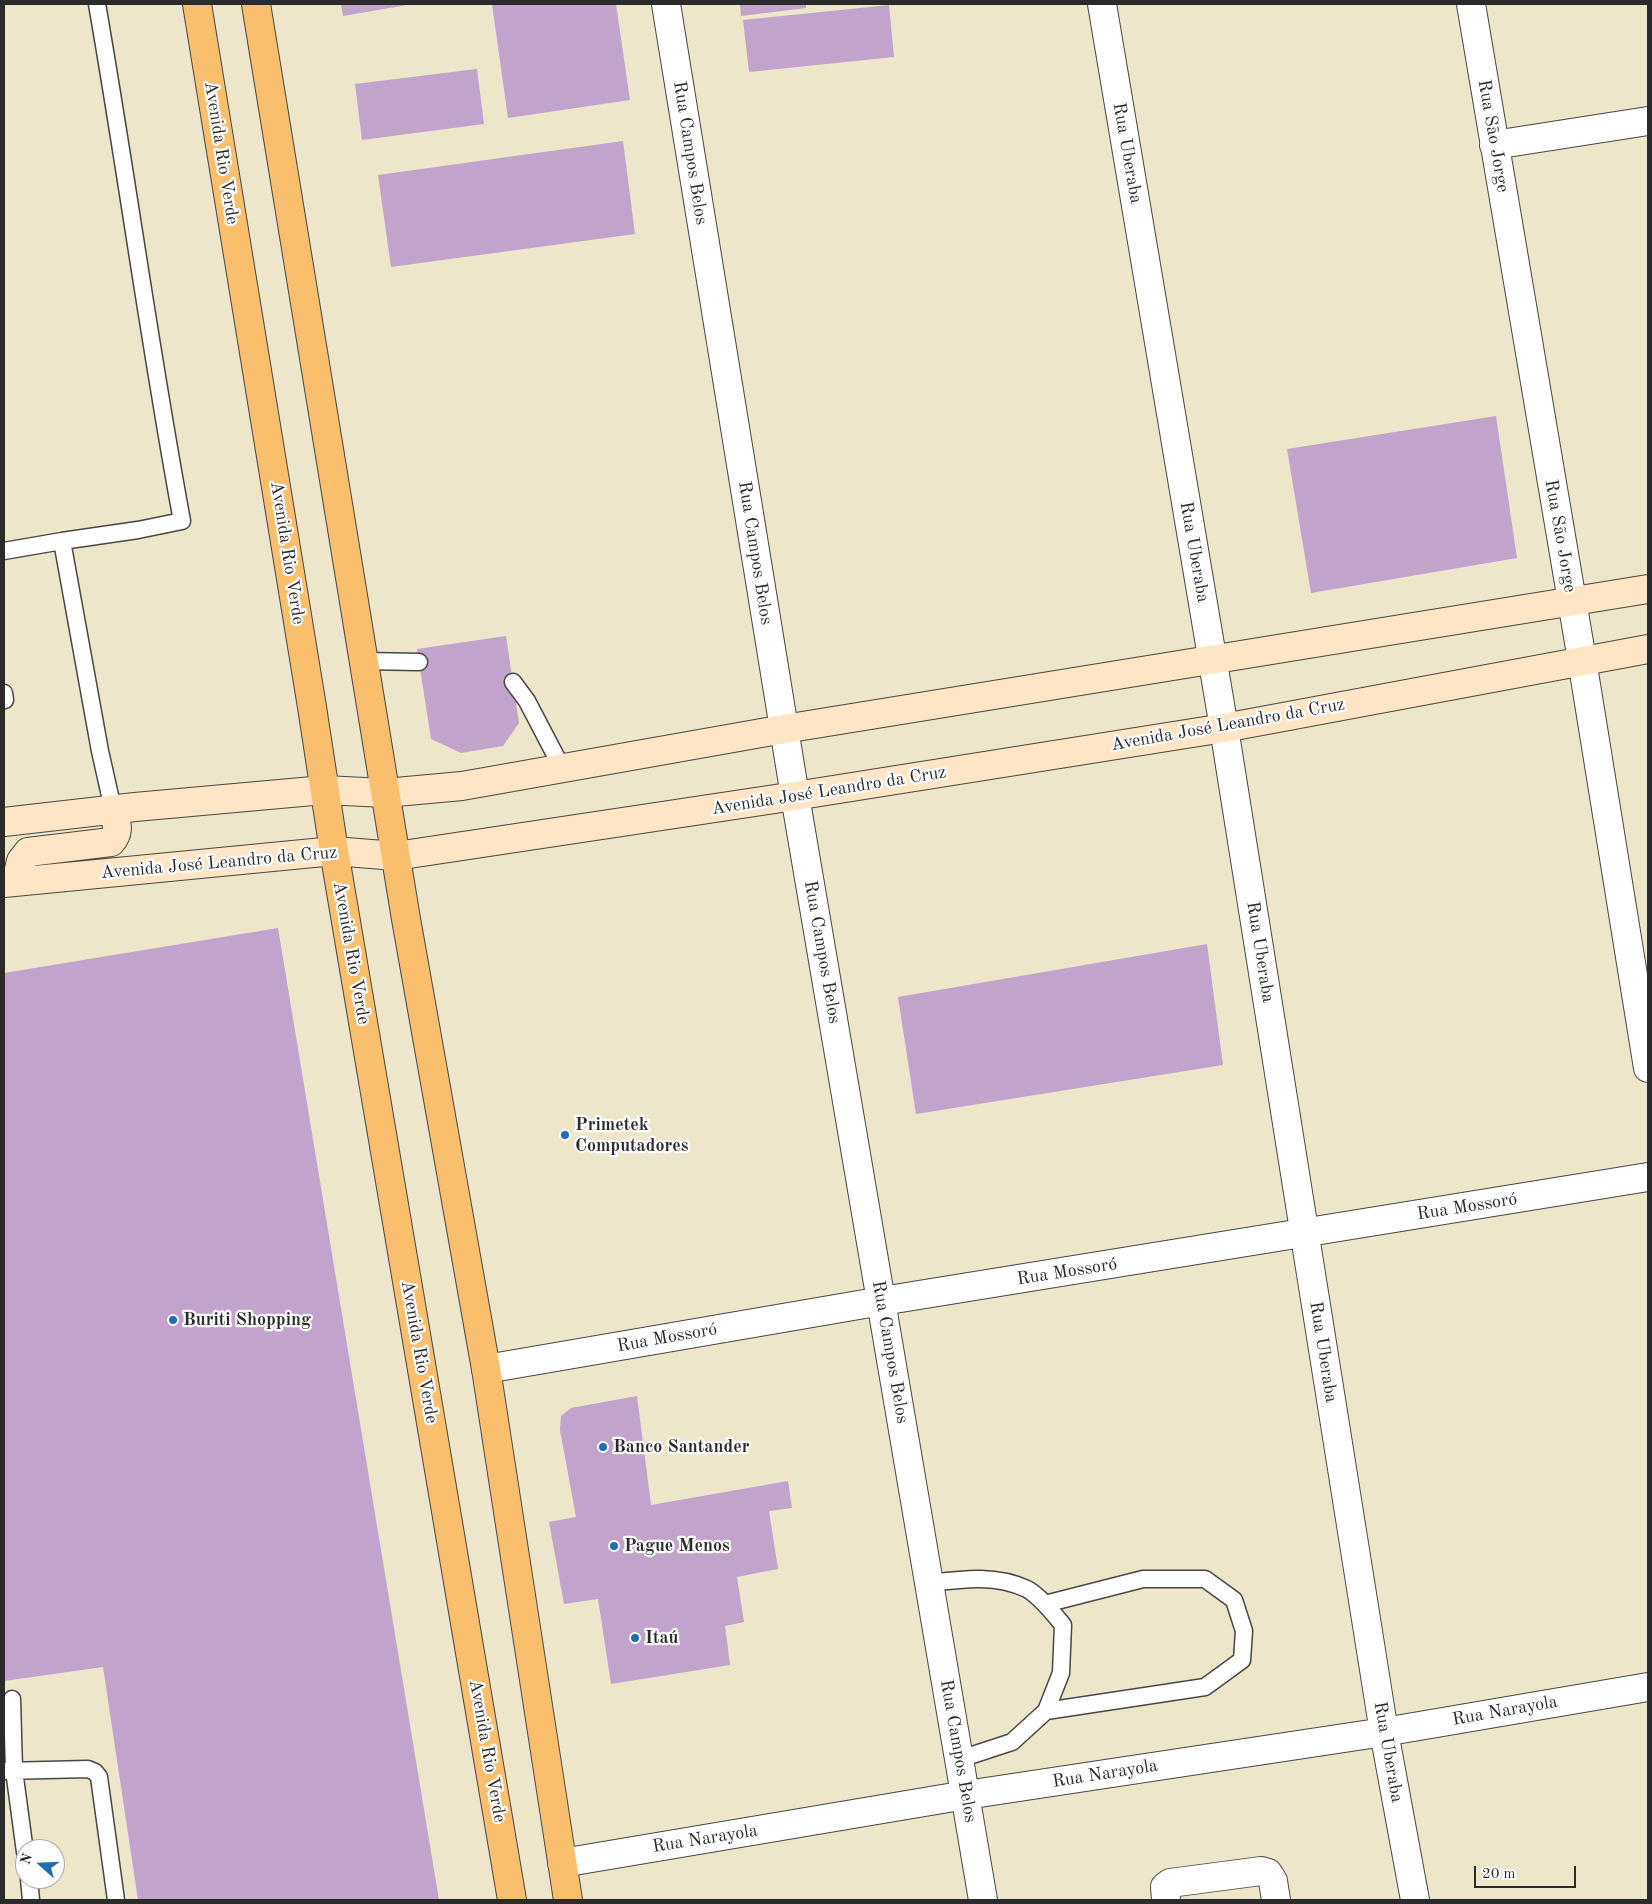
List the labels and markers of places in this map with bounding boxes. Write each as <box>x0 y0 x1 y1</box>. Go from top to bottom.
place label: Primetek Computadores <box>575 1114 689 1156</box>
marker: Primetek Computadores <box>559 1129 571 1141</box>
place label: Buriti Shopping <box>183 1309 311 1331</box>
marker: Buriti Shopping <box>167 1314 179 1326</box>
place label: Banco Santander <box>613 1436 749 1458</box>
marker: Banco Santander <box>597 1441 609 1453</box>
place label: Pague Menos <box>624 1535 730 1557</box>
marker: Pague Menos <box>608 1540 620 1552</box>
place label: Itaú <box>645 1627 679 1649</box>
marker: Itaú <box>629 1632 641 1644</box>

